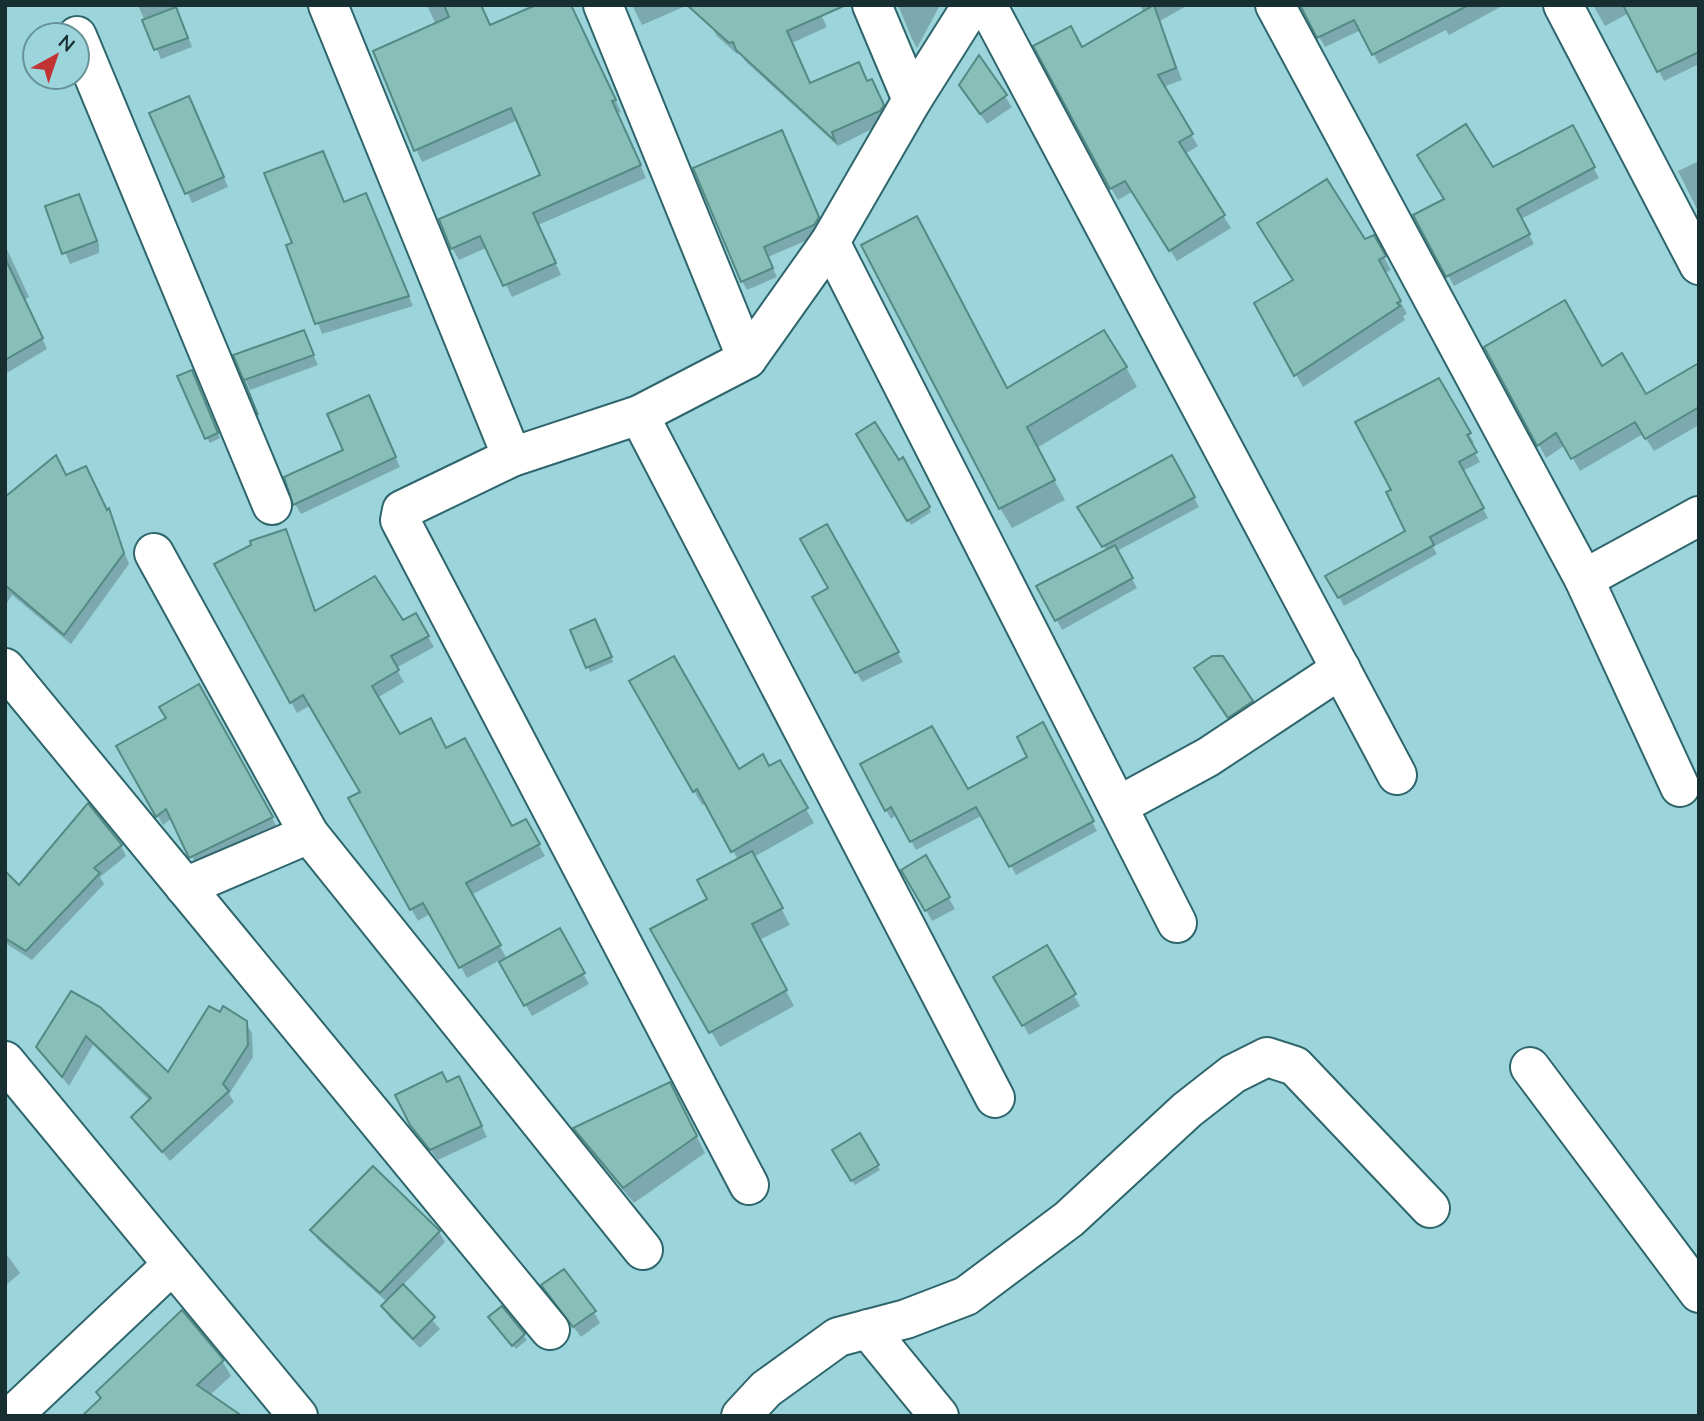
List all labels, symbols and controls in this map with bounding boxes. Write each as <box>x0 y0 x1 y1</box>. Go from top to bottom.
north arrow <box>21 21 91 91</box>
text: N <box>52 29 80 58</box>

